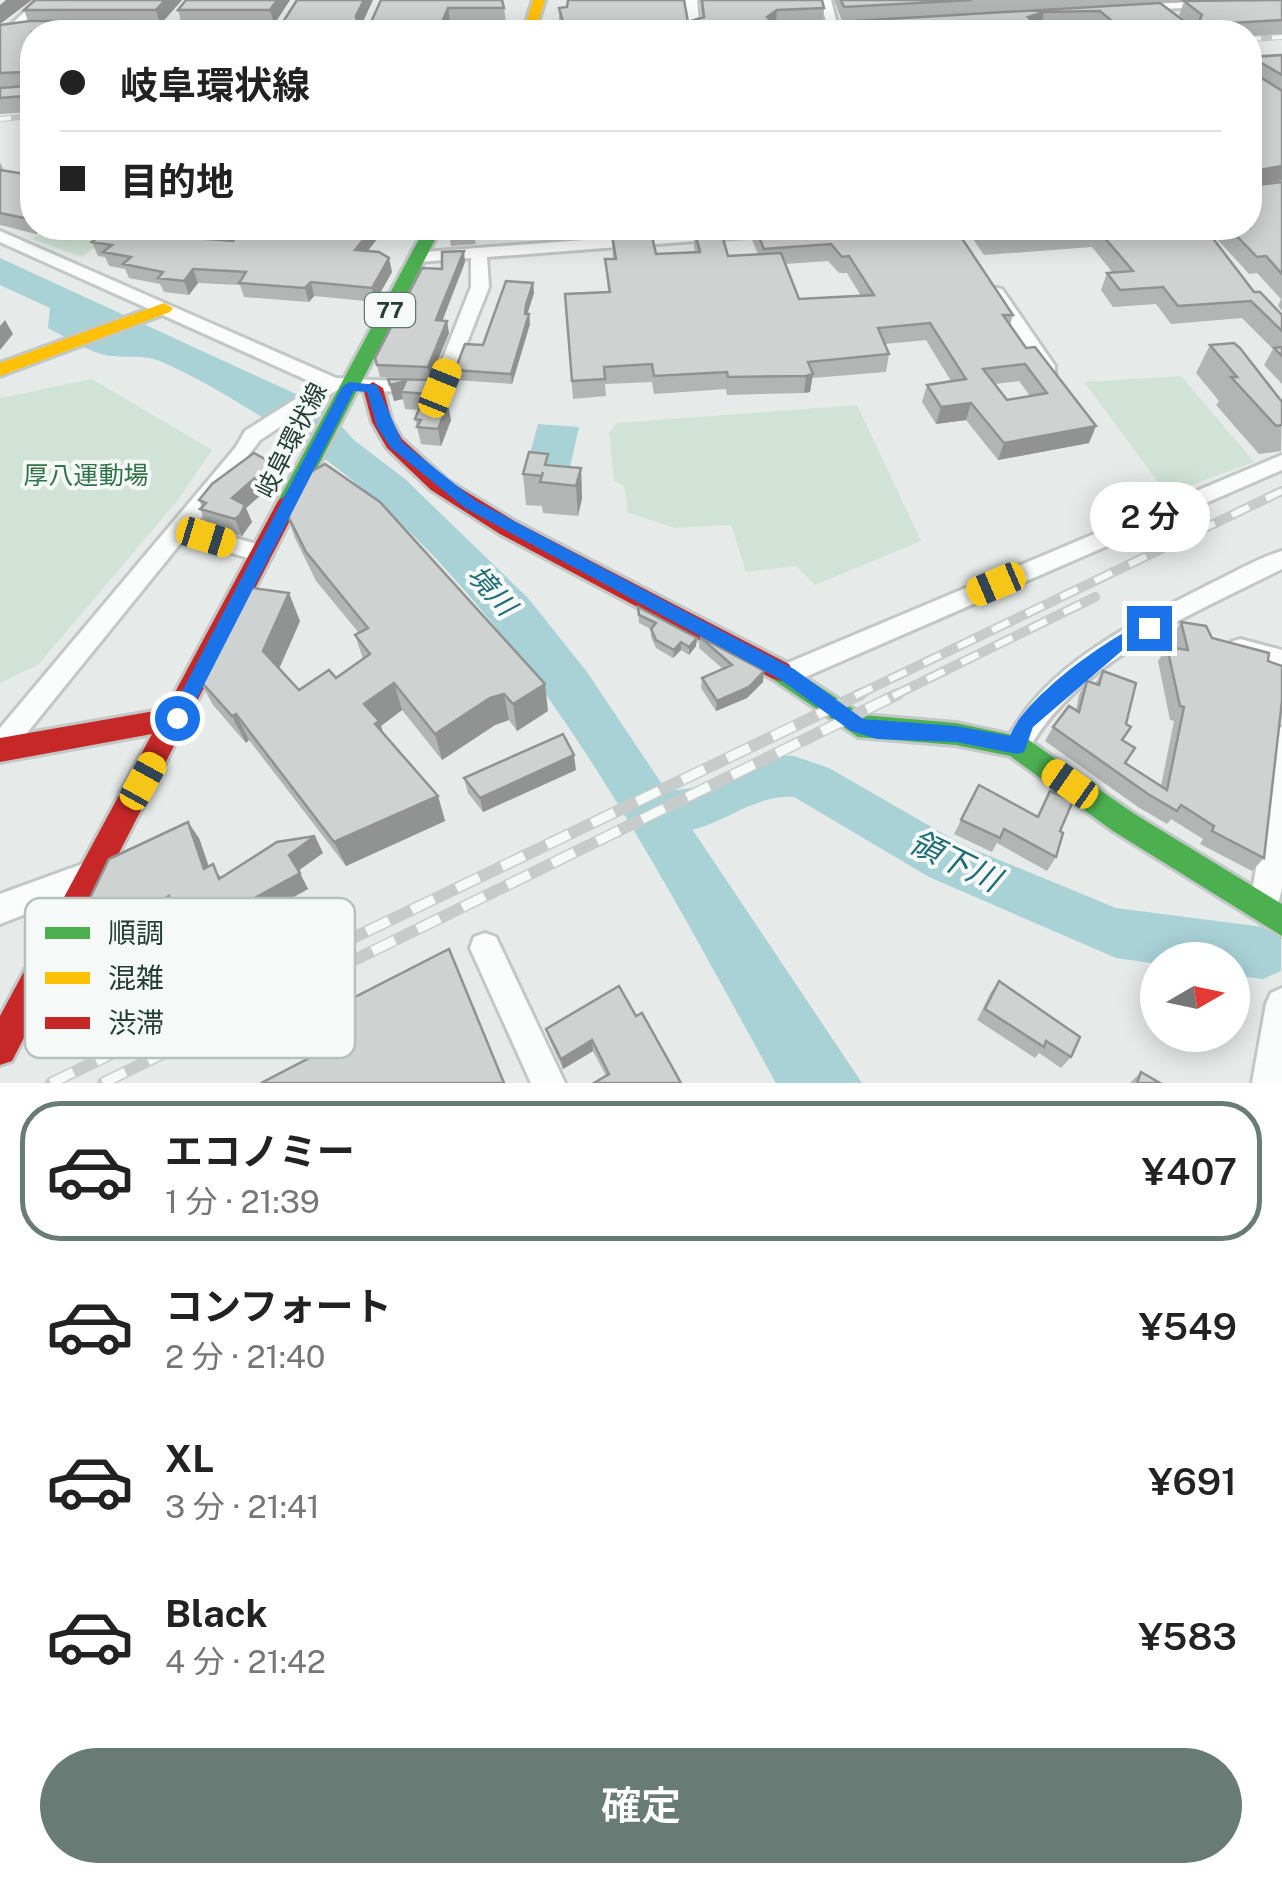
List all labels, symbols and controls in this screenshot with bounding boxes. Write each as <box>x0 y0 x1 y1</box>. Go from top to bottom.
text: 岐阜環状線 <box>120 63 310 108</box>
text: 目的地 <box>120 159 234 204</box>
road number: 77 <box>365 293 415 327</box>
car <box>415 355 465 421</box>
street label: 岐阜環状線 <box>249 377 333 503</box>
park label: 厚八運動場 <box>23 460 149 490</box>
callout: 2 分 <box>1089 483 1209 553</box>
text: 2 分 <box>1120 498 1180 535</box>
car <box>173 514 239 560</box>
water label: 境川 <box>461 558 525 624</box>
car <box>963 558 1029 610</box>
route end <box>1127 606 1172 651</box>
route start <box>155 696 200 741</box>
car <box>115 747 171 815</box>
car <box>1037 755 1103 813</box>
water label: 領下川 <box>904 823 1009 900</box>
legend <box>25 898 355 1058</box>
text: 順調 <box>108 916 164 949</box>
north arrow <box>1140 942 1250 1052</box>
map controls <box>1140 942 1250 1052</box>
text: 混雑 <box>108 961 164 994</box>
text: 渋滞 <box>108 1006 164 1039</box>
icon: car <box>45 1126 135 1216</box>
text: エコノミー <box>165 1129 355 1174</box>
text: ¥407 <box>1142 1149 1237 1194</box>
text: 1 分 · 21:39 <box>165 1183 320 1220</box>
icon: car <box>45 1281 135 1371</box>
text: コンフォート <box>165 1284 392 1329</box>
text: ¥549 <box>1139 1304 1237 1349</box>
text: 2 分 · 21:40 <box>165 1338 325 1375</box>
icon: car <box>45 1436 135 1526</box>
text: XL <box>165 1436 214 1481</box>
text: ¥691 <box>1148 1459 1237 1504</box>
text: 3 分 · 21:41 <box>165 1488 320 1525</box>
icon: car <box>45 1591 135 1681</box>
text: Black <box>165 1591 268 1636</box>
text: ¥583 <box>1138 1614 1237 1659</box>
text: 4 分 · 21:42 <box>165 1643 326 1680</box>
button: 確定 <box>40 1748 1242 1863</box>

